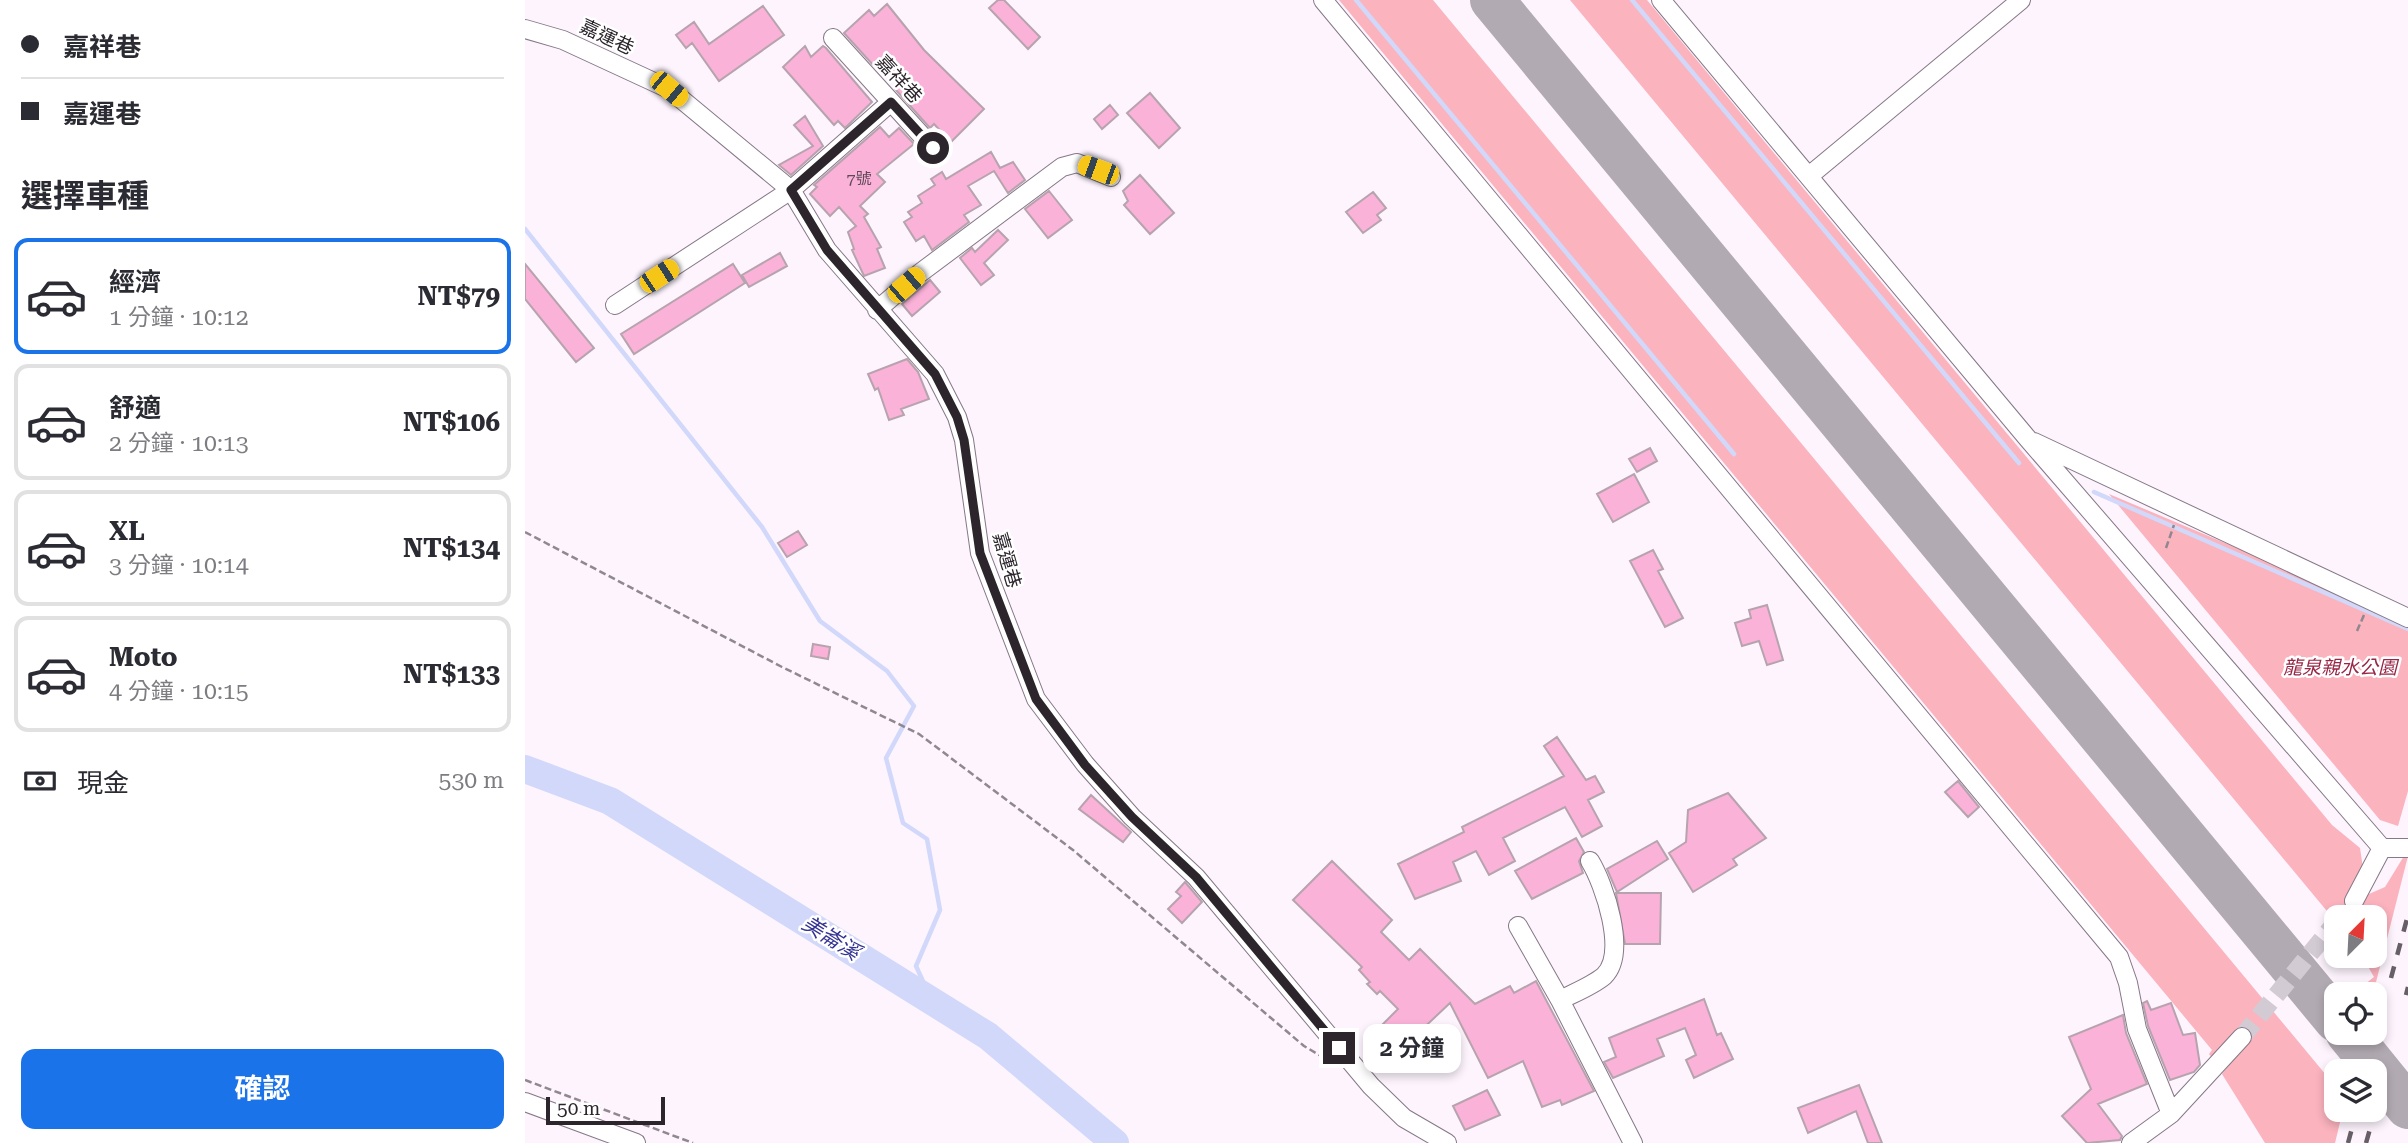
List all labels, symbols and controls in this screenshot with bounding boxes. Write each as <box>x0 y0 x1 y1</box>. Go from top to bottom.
street label: 嘉運巷 <box>576 15 638 59</box>
text: 嘉祥巷 <box>63 32 141 62</box>
street label: 嘉祥巷 <box>871 50 927 108</box>
car <box>647 67 692 111</box>
text: 嘉運巷 <box>63 99 141 129</box>
route start <box>917 132 949 164</box>
car <box>1075 153 1122 187</box>
house number: 7號 <box>847 169 871 188</box>
text: 選擇車種 <box>21 177 149 215</box>
car <box>636 256 683 296</box>
car <box>884 263 929 307</box>
icon: car <box>25 265 88 328</box>
text: 經濟 <box>109 267 161 297</box>
text: NT$79 <box>418 281 500 311</box>
text: 1 分鐘 · 10:12 <box>109 304 249 331</box>
icon: car <box>25 391 88 454</box>
text: 舒適 <box>109 393 161 423</box>
text: NT$106 <box>403 407 500 437</box>
text: 2 分鐘 · 10:13 <box>109 430 249 457</box>
text: XL <box>109 516 145 546</box>
icon: car <box>25 517 88 580</box>
street label: 嘉運巷 <box>988 529 1026 591</box>
text: NT$134 <box>403 533 500 563</box>
text: 3 分鐘 · 10:14 <box>109 552 249 579</box>
text: Moto <box>109 642 178 672</box>
icon: car <box>25 643 88 706</box>
park label: 龍泉親水公園 <box>2283 656 2400 679</box>
text: NT$133 <box>403 659 500 689</box>
text: 4 分鐘 · 10:15 <box>109 678 249 705</box>
icon: cash <box>21 762 59 800</box>
text: 530 m <box>439 767 504 794</box>
text: 現金 <box>77 768 129 798</box>
north arrow <box>2324 905 2387 968</box>
map controls <box>2324 905 2387 1122</box>
water label: 美崙溪 <box>798 911 867 966</box>
button: locate <box>2324 982 2387 1045</box>
callout: 2 分鐘 <box>1363 1024 1461 1072</box>
route end <box>1323 1032 1355 1064</box>
text: 2 分鐘 <box>1380 1035 1444 1062</box>
button: 確認 <box>21 1049 504 1129</box>
button: layers <box>2324 1059 2387 1122</box>
scale bar <box>546 1094 665 1126</box>
text: 50 m <box>557 1097 600 1120</box>

